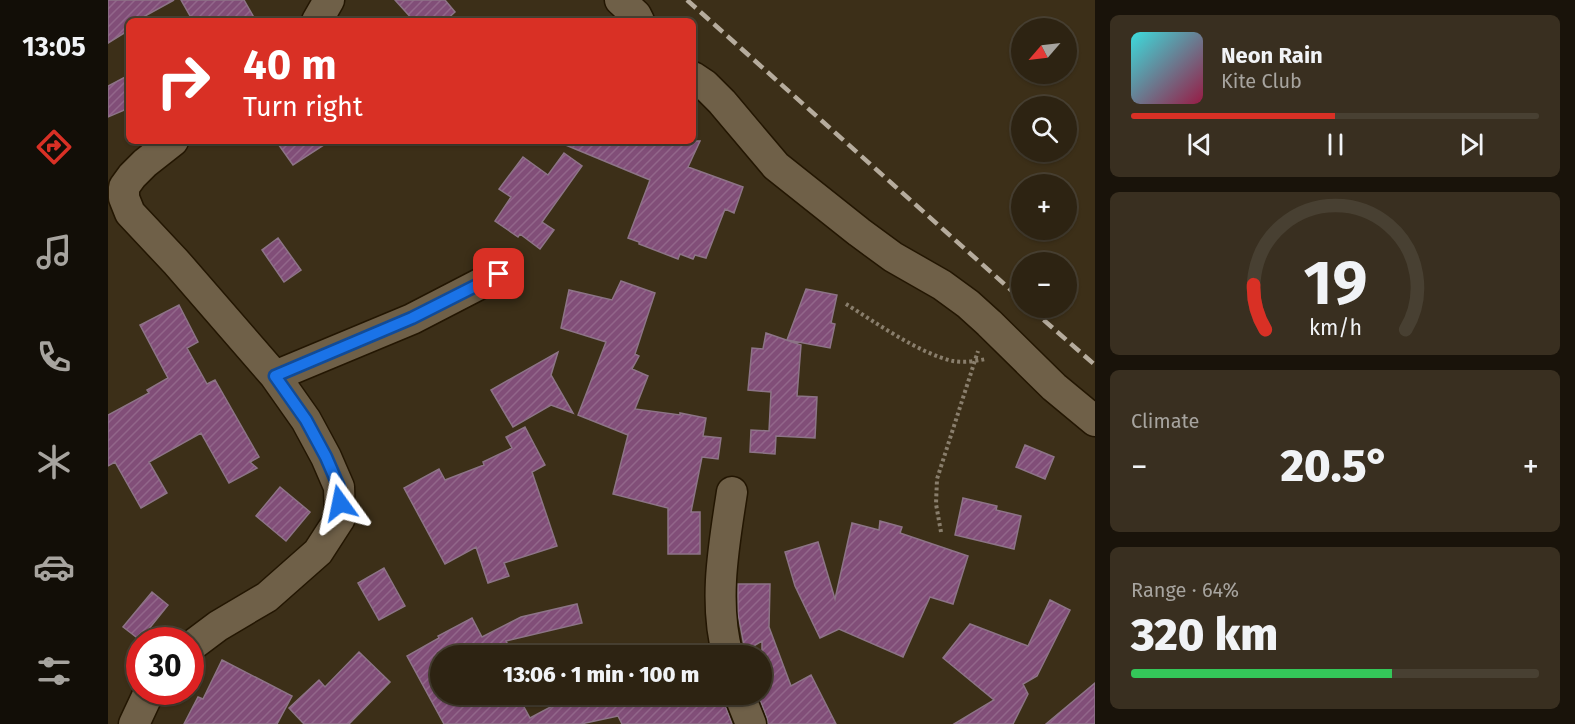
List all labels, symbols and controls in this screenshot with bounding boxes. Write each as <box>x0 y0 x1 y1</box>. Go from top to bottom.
north arrow <box>1011 18 1077 84</box>
map controls <box>1011 18 1077 318</box>
text: 13:05 <box>22 31 86 63</box>
text: 40 m <box>243 40 337 90</box>
icon: right <box>144 42 222 120</box>
text: Neon Rain <box>1221 42 1323 69</box>
text: Kite Club <box>1221 69 1302 93</box>
text: Turn right <box>243 91 363 123</box>
button: search <box>1011 96 1077 162</box>
icon: directions <box>33 126 75 168</box>
icon: previous <box>1183 128 1216 161</box>
icon: pause <box>1319 128 1352 161</box>
icon: next <box>1455 128 1488 161</box>
button: + <box>1011 174 1077 240</box>
icon: music <box>33 231 75 273</box>
text: 19 <box>1303 247 1367 322</box>
pin <box>473 248 524 299</box>
button: − <box>1011 252 1077 318</box>
icon: arrive <box>482 257 515 290</box>
text: km/h <box>1308 316 1362 342</box>
icon: phone <box>33 336 75 378</box>
text: Climate <box>1131 409 1199 433</box>
text: 20.5° <box>1280 439 1390 493</box>
icon: climate <box>33 441 75 483</box>
text: − <box>1131 447 1148 487</box>
text: + <box>1523 447 1539 487</box>
position arrow <box>308 471 372 535</box>
icon: car <box>33 546 75 588</box>
text: Range · 64% <box>1131 578 1239 602</box>
text: 320 km <box>1131 608 1278 662</box>
speed limit sign: 30 <box>126 627 204 705</box>
icon: filters <box>33 650 75 692</box>
text: 13:06 · 1 min · 100 m <box>503 661 699 688</box>

